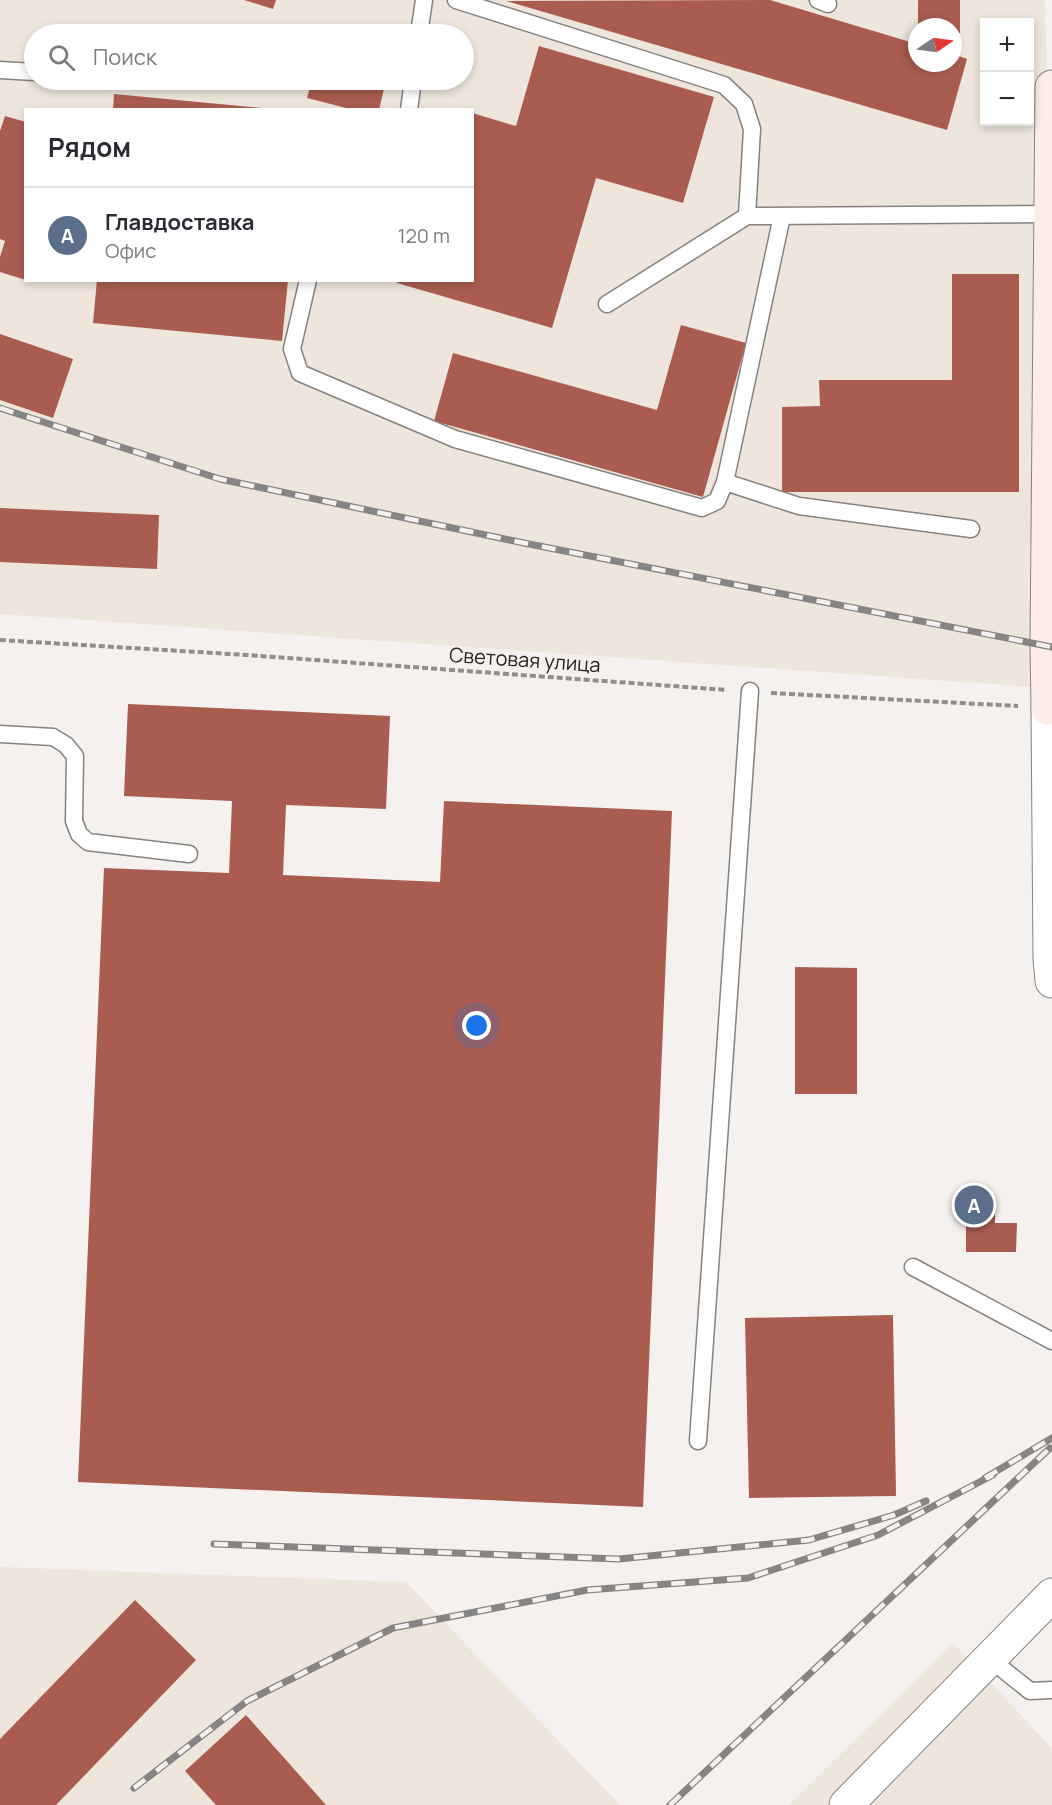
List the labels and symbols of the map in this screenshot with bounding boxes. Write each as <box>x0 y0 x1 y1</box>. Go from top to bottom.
north arrow <box>908 18 962 72</box>
street label: Световая улица <box>448 641 602 678</box>
your location <box>462 1011 491 1040</box>
pin: A <box>954 1182 994 1228</box>

